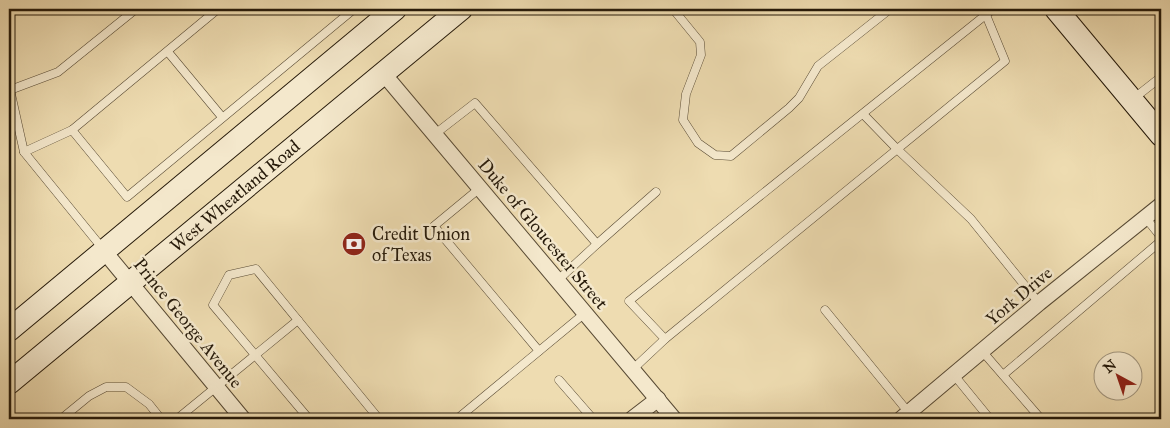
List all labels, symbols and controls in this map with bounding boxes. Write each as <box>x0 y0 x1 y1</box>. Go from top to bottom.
street label: West Wheatland Road <box>166 135 304 257</box>
street label: Duke of Gloucester Street <box>473 154 613 314</box>
place label: Credit Union of Texas <box>372 223 470 266</box>
bank icon: Credit Union of Texas <box>341 231 367 257</box>
street label: Prince George Avenue <box>128 254 247 393</box>
street label: York Drive <box>981 262 1057 330</box>
north arrow <box>1092 350 1142 400</box>
text: N <box>1100 356 1120 377</box>

